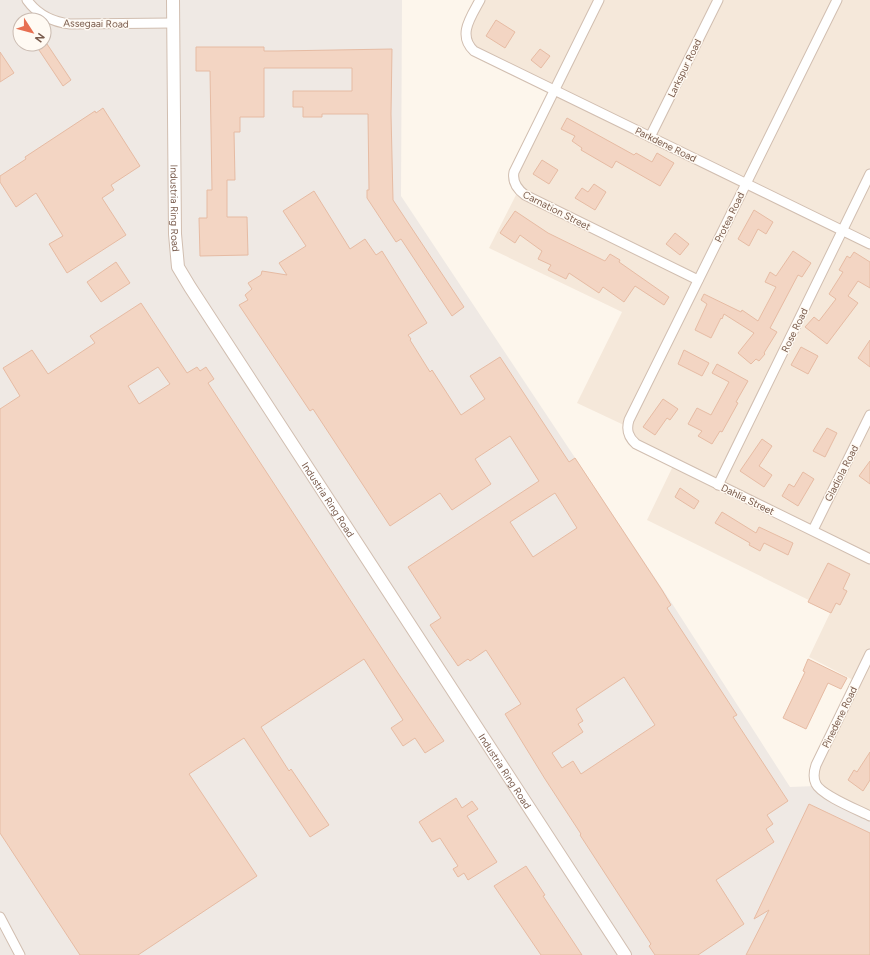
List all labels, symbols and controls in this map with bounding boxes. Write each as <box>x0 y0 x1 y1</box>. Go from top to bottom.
north arrow <box>12 12 52 52</box>
street label: Assegaai Road <box>63 16 129 31</box>
text: N <box>32 30 47 45</box>
street label: Larkspur Road <box>665 37 704 100</box>
street label: Parkdene Road <box>633 124 699 165</box>
street label: Industria Ring Road <box>167 164 183 252</box>
street label: Carnation Street <box>521 188 593 233</box>
street label: Protea Road <box>712 190 747 245</box>
street label: Rose Road <box>778 306 811 354</box>
street label: Gladiola Road <box>822 443 861 504</box>
street label: Industria Ring Road <box>299 460 357 540</box>
street label: Dahlia Street <box>719 481 777 518</box>
street label: Pinedene Road <box>819 684 860 750</box>
street label: Industria Ring Road <box>476 731 534 811</box>

